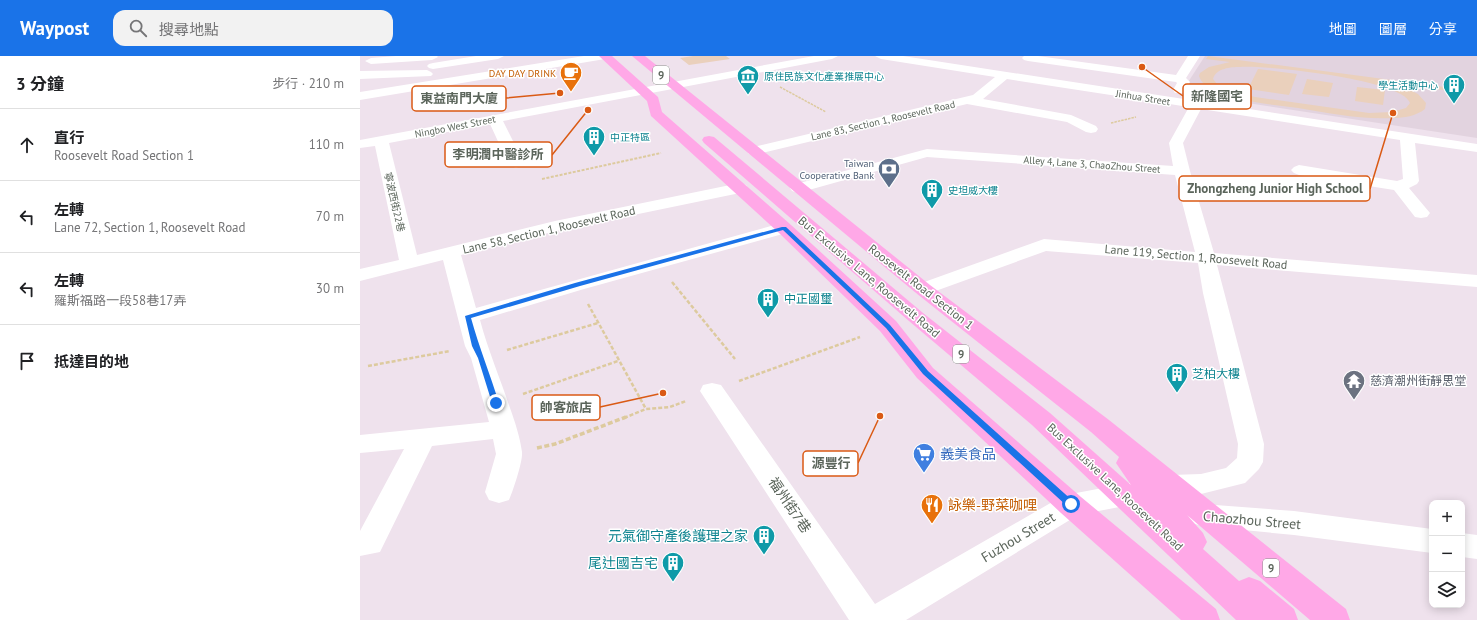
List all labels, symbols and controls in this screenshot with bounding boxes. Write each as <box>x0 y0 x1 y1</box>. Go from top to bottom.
search box <box>113 10 393 46</box>
text: Waypost <box>20 16 89 40</box>
icon: search <box>127 17 149 39</box>
text: 搜尋地點 <box>159 20 219 39</box>
text: 地圖 <box>1329 20 1357 38</box>
text: 圖層 <box>1379 20 1407 38</box>
text: 分享 <box>1429 20 1457 38</box>
cafe icon: DAY DAY DRINK <box>558 60 584 93</box>
museum icon: 原住民族文化產業推展中心 <box>735 63 761 96</box>
road number: 9 <box>653 66 669 84</box>
place label: DAY DAY DRINK <box>489 67 556 80</box>
place label: 原住民族文化產業推展中心 <box>764 70 884 83</box>
building icon: 學生活動中心 <box>1441 72 1467 105</box>
text: 3 分鐘 <box>16 73 64 95</box>
text: 步行 · 210 m <box>272 75 344 92</box>
place label: 學生活動中心 <box>1378 79 1438 92</box>
callout: 新隆國宅 <box>1183 84 1251 109</box>
callout: 東益南門大廈 <box>412 86 506 111</box>
street label: Jinhua Street <box>1114 87 1172 108</box>
text: 新隆國宅 <box>1191 88 1243 105</box>
text: 東益南門大廈 <box>420 90 498 107</box>
street label: Lane 83, Section 1, Roosevelt Road <box>810 98 956 143</box>
street label: Ningbo West Street <box>413 112 497 141</box>
building icon: 中正特區 <box>581 124 607 157</box>
text: 直行 <box>54 128 84 147</box>
place label: 中正特區 <box>610 131 650 144</box>
icon: ahead <box>16 134 38 156</box>
text: 110 m <box>309 136 344 153</box>
callout: 李明潤中醫診所 <box>445 142 552 167</box>
text: 李明潤中醫診所 <box>452 146 544 163</box>
text: Roosevelt Road Section 1 <box>54 147 194 164</box>
street label: Alley 4, Lane 3, ChaoZhou Street <box>1023 153 1161 176</box>
bank icon: Taiwan Cooperative Bank <box>876 156 902 189</box>
place label: Taiwan Cooperative Bank <box>799 157 874 182</box>
street label: 寧波西街22巷 <box>381 171 408 233</box>
callout: Zhongzheng Junior High School <box>1179 176 1370 201</box>
building icon: 史坦威大樓 <box>919 177 945 210</box>
text: Zhongzheng Junior High School <box>1187 180 1363 197</box>
place label: 史坦威大樓 <box>948 184 998 197</box>
text: 左轉 <box>54 200 84 219</box>
street label: Lane 58, Section 1, Roosevelt Road <box>461 202 637 257</box>
icon: left <box>16 206 38 228</box>
text: 70 m <box>316 208 344 225</box>
street label: Bus Exclusive Lane, Roosevelt Road <box>795 213 943 340</box>
text: Lane 72, Section 1, Roosevelt Road <box>54 219 246 236</box>
street label: Roosevelt Road Section 1 <box>866 241 977 332</box>
street label: Lane 119, Section 1, Roosevelt Road <box>1104 241 1288 272</box>
text: 左轉 <box>54 271 84 290</box>
icon: left <box>16 278 38 300</box>
text: 30 m <box>316 280 344 297</box>
building icon: 中正國璽 <box>755 286 781 319</box>
place label: 中正國璽 <box>784 291 832 306</box>
text: 羅斯福路一段58巷17弄 <box>54 292 186 309</box>
road number: 9 <box>953 345 969 363</box>
icon: arrive <box>16 350 38 372</box>
text: 抵達目的地 <box>54 352 129 371</box>
building icon: 芝柏大樓 <box>1164 361 1190 394</box>
place label: 芝柏大樓 <box>1192 366 1240 381</box>
temple icon: 慈濟潮州街靜思堂 <box>1341 368 1367 401</box>
place label: 慈濟潮州街靜思堂 <box>1370 373 1466 388</box>
route end <box>487 394 505 412</box>
callout: 帥客旅店 <box>532 395 600 420</box>
text: 帥客旅店 <box>540 399 592 416</box>
street label: Bus Exclusive Lane, Roosevelt Road <box>1044 420 1186 554</box>
supermarket icon: 義美食品 <box>911 441 937 474</box>
place label: 義美食品 <box>940 445 996 463</box>
callout: 源豐行 <box>803 451 858 476</box>
text: 源豐行 <box>811 455 851 472</box>
street label: 福州街7巷 <box>765 474 815 536</box>
restaurant icon: 詠樂-野菜咖哩 <box>919 492 945 525</box>
route start <box>1062 495 1080 513</box>
place label: 詠樂-野菜咖哩 <box>948 496 1037 514</box>
map controls <box>1429 500 1465 608</box>
button: + <box>1429 500 1465 536</box>
street label: Chaozhou Street <box>1202 507 1302 533</box>
street label: Fuzhou Street <box>978 508 1059 566</box>
building icon: 元氣御守產後護理之家 <box>751 523 777 556</box>
place label: 元氣御守產後護理之家 <box>608 527 748 545</box>
button: − <box>1429 536 1465 572</box>
building icon: 尾辻國吉宅 <box>660 550 686 583</box>
place label: 尾辻國吉宅 <box>588 554 658 572</box>
road number: 9 <box>1263 559 1279 577</box>
button: layers <box>1429 572 1465 608</box>

